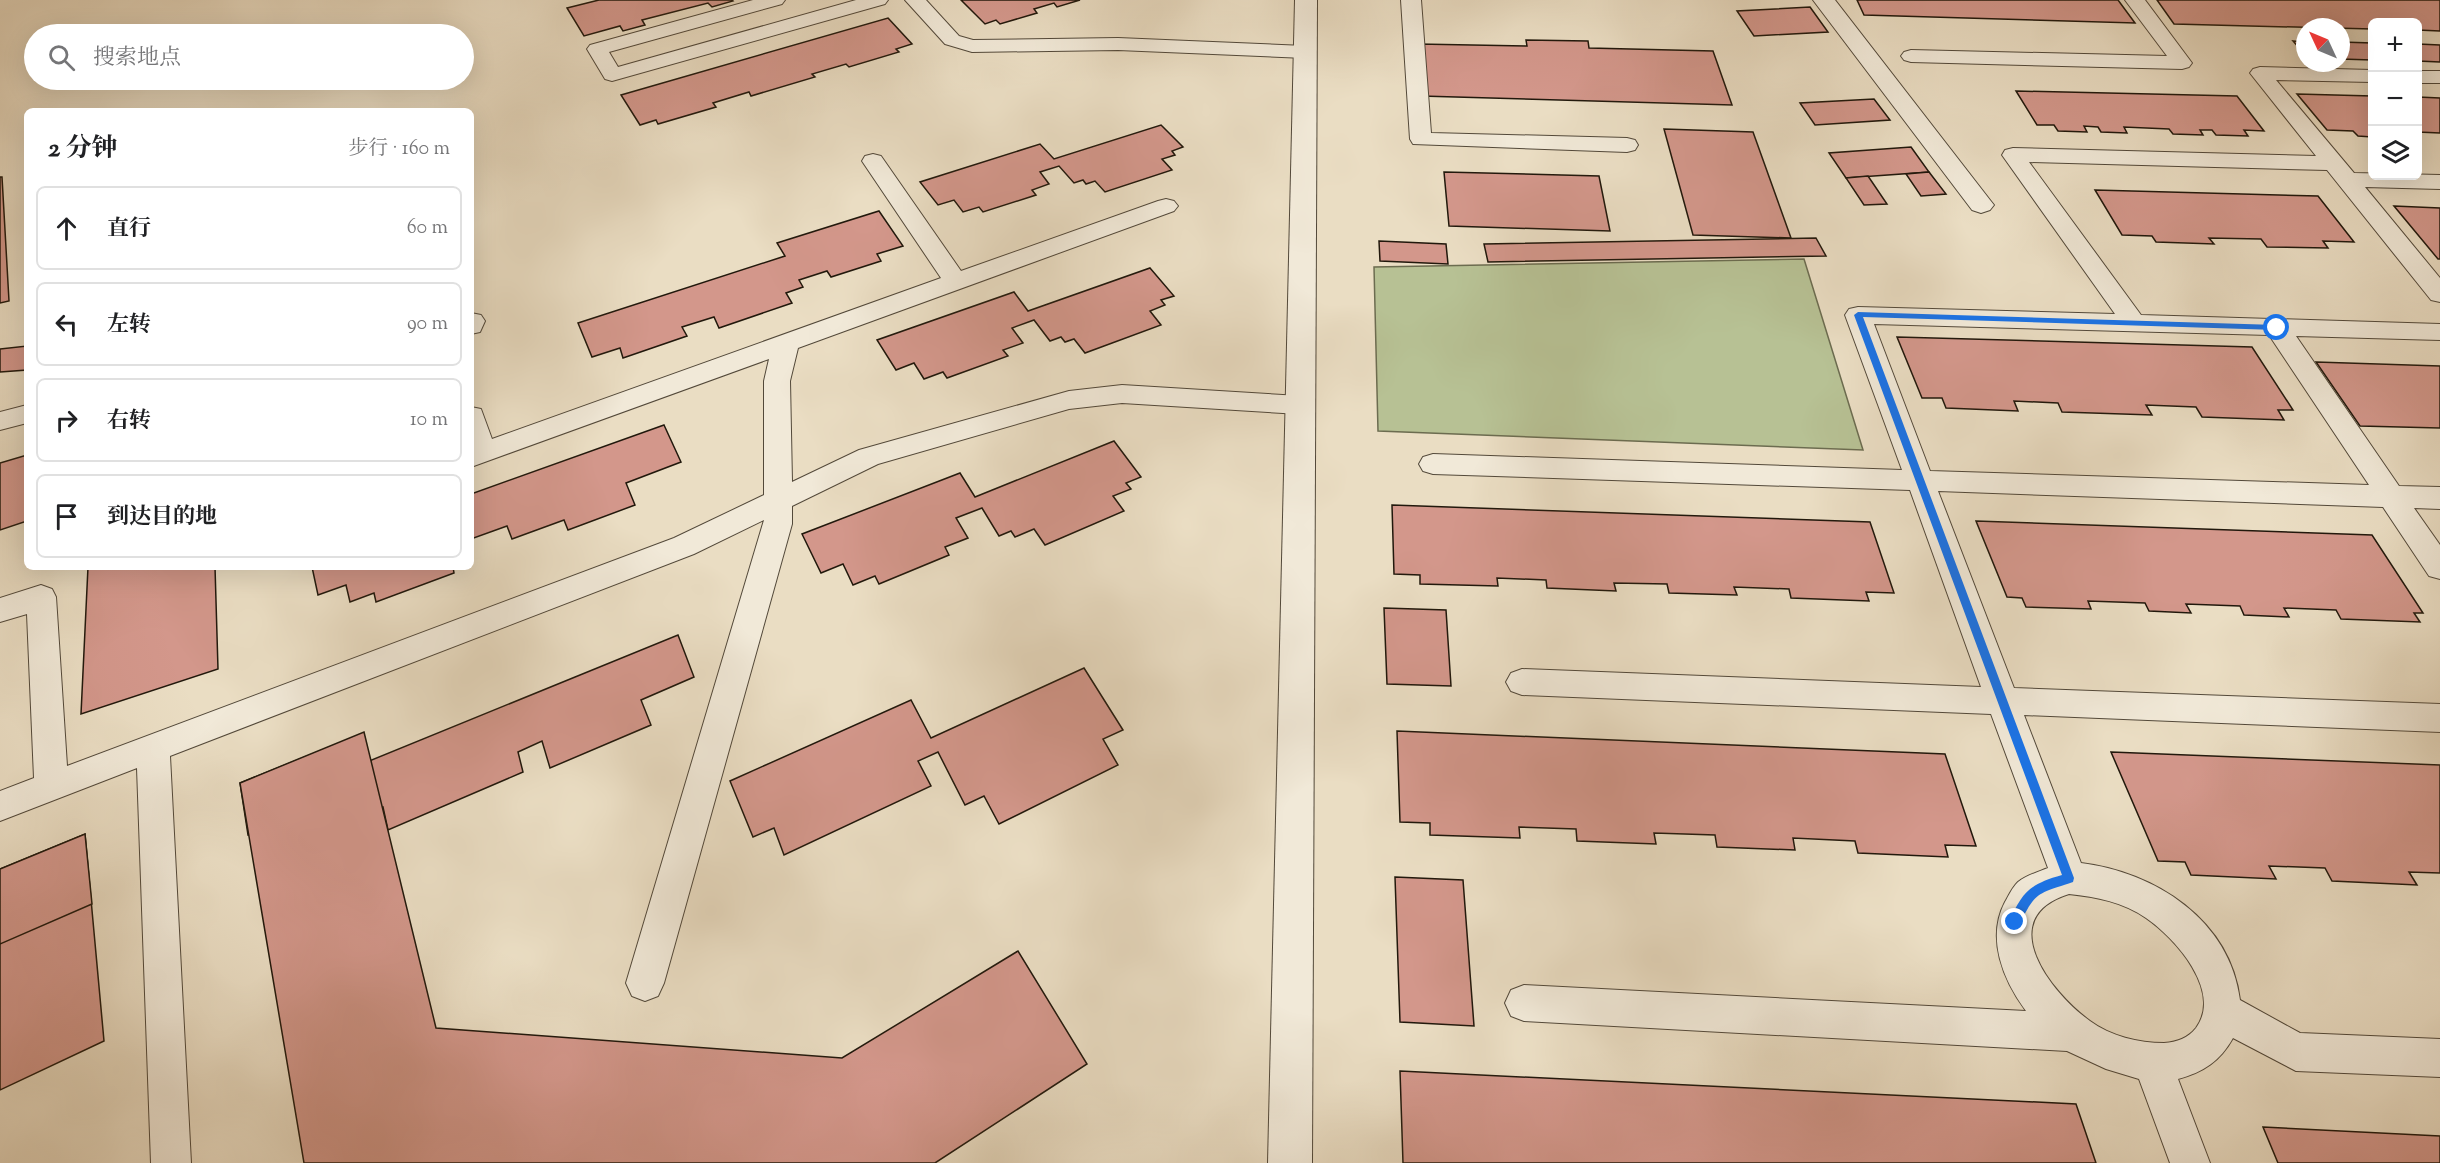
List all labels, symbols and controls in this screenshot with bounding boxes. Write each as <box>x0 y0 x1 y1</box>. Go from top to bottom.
north arrow <box>2296 18 2350 72</box>
map controls <box>2368 18 2422 180</box>
button: + <box>2368 18 2422 72</box>
search box <box>24 24 474 90</box>
icon: search <box>45 41 78 74</box>
text: 搜索地点 <box>93 43 181 75</box>
button: − <box>2368 72 2422 126</box>
button: layers <box>2368 126 2422 180</box>
text: 2 分钟 <box>48 131 118 168</box>
text: 步行 · 160 m <box>348 135 450 164</box>
icon: ahead <box>50 212 83 245</box>
text: 直行 <box>107 214 151 246</box>
text: 60 m <box>407 214 448 243</box>
icon: left <box>50 308 83 341</box>
text: 左转 <box>107 310 151 342</box>
text: 90 m <box>407 310 448 339</box>
route start <box>2263 314 2289 340</box>
icon: right <box>50 404 83 437</box>
text: 右转 <box>107 406 151 438</box>
text: 10 m <box>410 406 448 435</box>
icon: arrive <box>50 500 83 533</box>
text: 到达目的地 <box>107 502 217 534</box>
route end <box>2001 908 2027 934</box>

